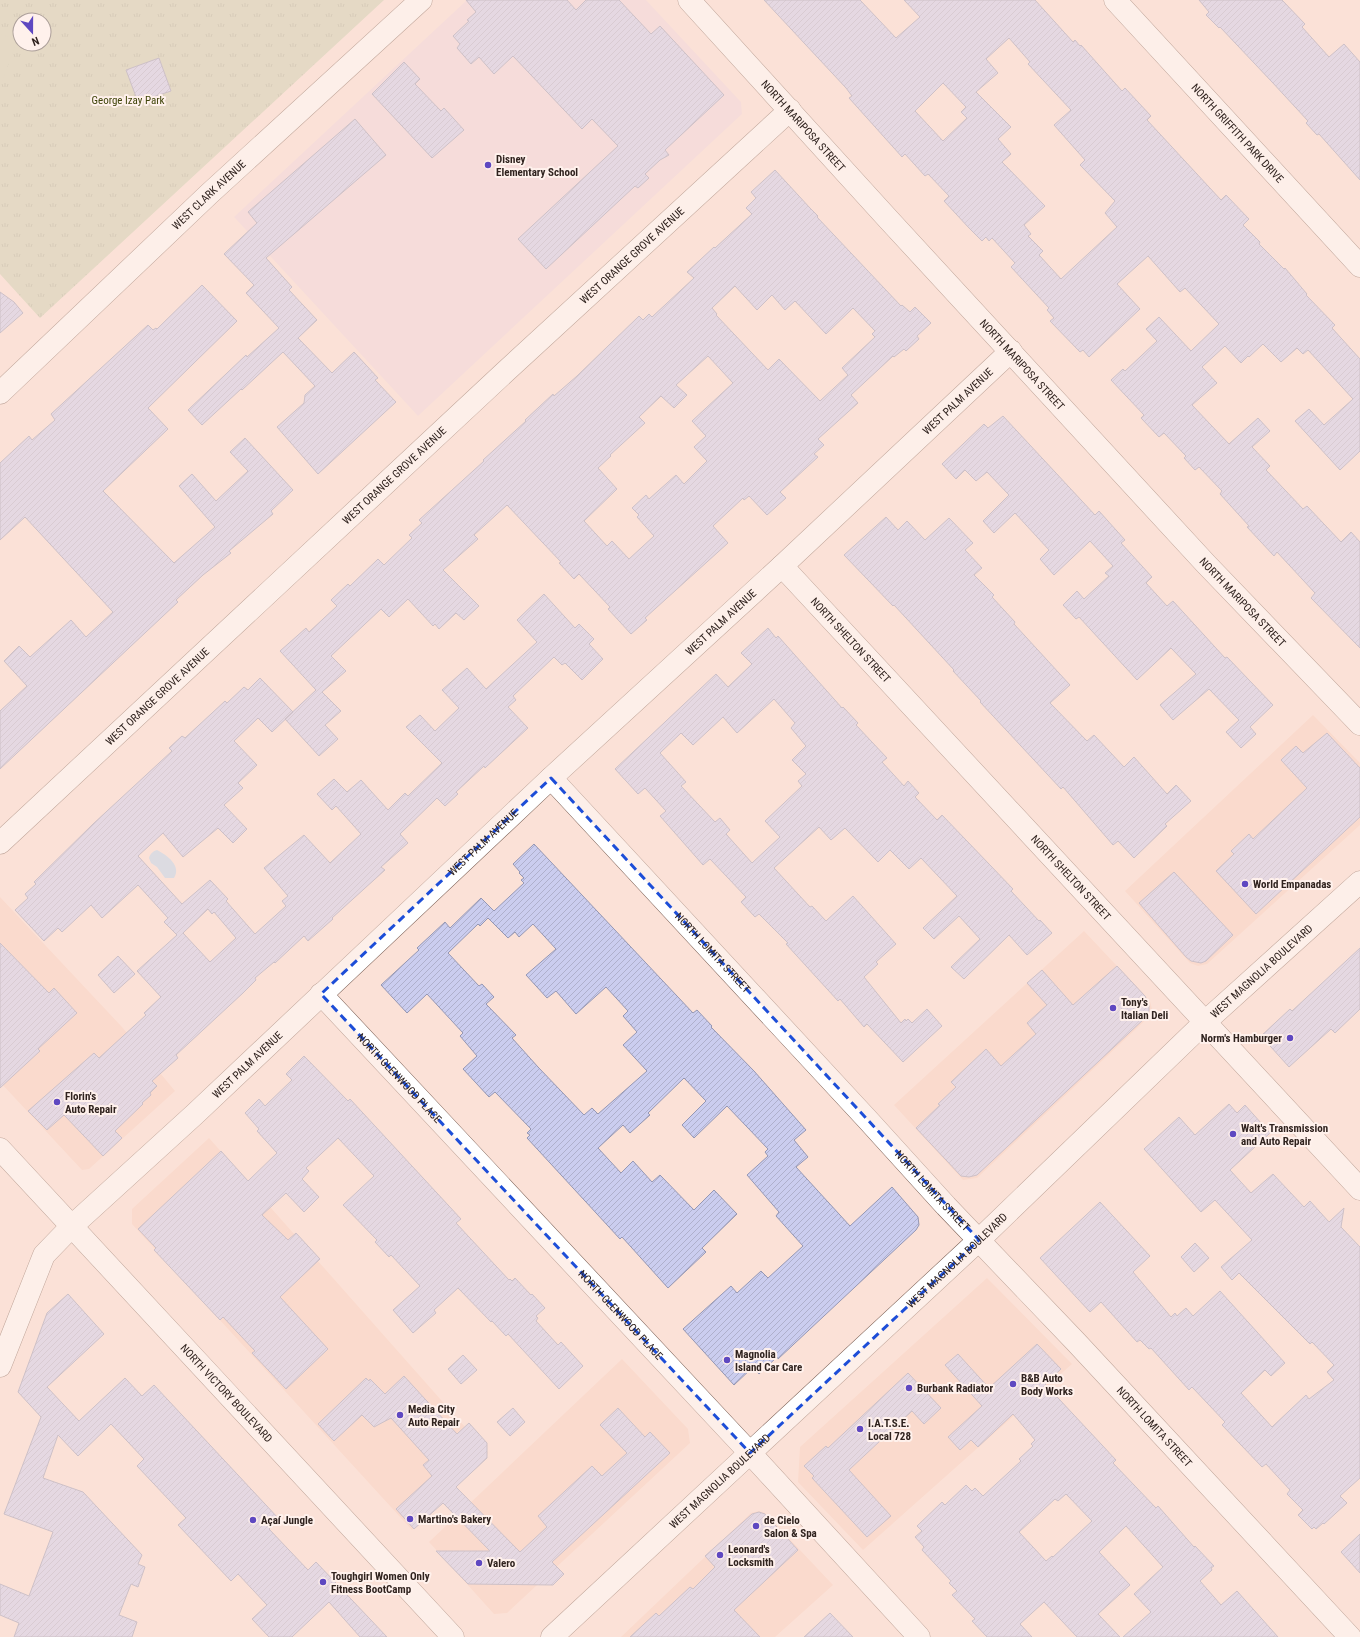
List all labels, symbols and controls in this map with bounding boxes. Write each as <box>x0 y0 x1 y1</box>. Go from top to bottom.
north arrow <box>12 12 52 52</box>
text: N <box>30 34 41 48</box>
street label: NORTH MARIPOSA STREET <box>759 77 848 174</box>
street label: NORTH GRIFFITH PARK DRIVE <box>1189 81 1287 186</box>
park label: George Izay Park <box>91 94 165 107</box>
place label: Disney Elementary School <box>496 153 578 179</box>
street label: WEST CLARK AVENUE <box>169 157 249 232</box>
marker: Disney Elementary School <box>483 160 493 170</box>
street label: WEST ORANGE GROVE AVENUE <box>577 204 687 306</box>
street label: NORTH MARIPOSA STREET <box>977 317 1067 413</box>
street label: WEST PALM AVENUE <box>920 365 996 437</box>
street label: WEST ORANGE GROVE AVENUE <box>340 424 449 527</box>
street label: NORTH MARIPOSA STREET <box>1197 555 1289 650</box>
street label: WEST PALM AVENUE <box>683 586 759 658</box>
street label: NORTH SHELTON STREET <box>808 595 894 685</box>
street label: WEST ORANGE GROVE AVENUE <box>103 645 212 748</box>
street label: WEST PALM AVENUE <box>445 806 521 878</box>
street label: NORTH SHELTON STREET <box>1028 832 1114 923</box>
place label: World Empanadas <box>1253 878 1331 891</box>
marker: World Empanadas <box>1240 879 1250 889</box>
street label: NORTH LOMITA STREET <box>672 910 753 996</box>
street label: WEST MAGNOLIA BOULEVARD <box>1208 922 1315 1020</box>
place label: Tony's Italian Deli <box>1121 996 1168 1022</box>
marker: Tony's Italian Deli <box>1108 1003 1118 1013</box>
street label: WEST PALM AVENUE <box>210 1028 285 1101</box>
street label: NORTH GLENWOOD PLACE <box>355 1031 445 1126</box>
place label: Norm's Hamburger <box>1201 1032 1282 1045</box>
marker: Norm's Hamburger <box>1285 1033 1295 1043</box>
place label: Florin's Auto Repair <box>65 1090 117 1116</box>
marker: Florin's Auto Repair <box>52 1097 62 1107</box>
place label: Walt's Transmission and Auto Repair <box>1241 1122 1328 1148</box>
marker: Walt's Transmission and Auto Repair <box>1228 1129 1238 1139</box>
street label: NORTH LOMITA STREET <box>892 1148 973 1234</box>
street label: WEST MAGNOLIA BOULEVARD <box>904 1210 1010 1311</box>
street label: NORTH GLENWOOD PLACE <box>576 1267 666 1363</box>
street label: NORTH VICTORY BOULEVARD <box>178 1341 275 1445</box>
place label: Magnolia Island Car Care <box>735 1348 802 1374</box>
marker: Magnolia Island Car Care <box>722 1355 732 1365</box>
place label: B&B Auto Body Works <box>1021 1372 1073 1398</box>
marker: B&B Auto Body Works <box>1008 1379 1018 1389</box>
place label: Burbank Radiator <box>917 1382 993 1395</box>
marker: Burbank Radiator <box>904 1383 914 1393</box>
street label: NORTH LOMITA STREET <box>1114 1384 1195 1470</box>
place label: Media City Auto Repair <box>408 1403 460 1429</box>
marker: Media City Auto Repair <box>395 1410 405 1420</box>
place label: I.A.T.S.E. Local 728 <box>868 1417 911 1443</box>
marker: I.A.T.S.E. Local 728 <box>855 1424 865 1434</box>
street label: WEST MAGNOLIA BOULEVARD <box>667 1431 773 1531</box>
place label: Martino's Bakery <box>418 1513 491 1526</box>
place label: Açaí Jungle <box>261 1514 313 1527</box>
marker: Martino's Bakery <box>405 1514 415 1524</box>
place label: de Cielo Salon & Spa <box>764 1514 817 1540</box>
marker: Açaí Jungle <box>248 1515 258 1525</box>
marker: de Cielo Salon & Spa <box>751 1521 761 1531</box>
place label: Leonard's Locksmith <box>728 1543 774 1569</box>
marker: Leonard's Locksmith <box>715 1550 725 1560</box>
place label: Valero <box>487 1557 516 1570</box>
marker: Valero <box>474 1558 484 1568</box>
place label: Toughgirl Women Only Fitness BootCamp <box>331 1570 430 1596</box>
marker: Toughgirl Women Only Fitness BootCamp <box>318 1577 328 1587</box>

